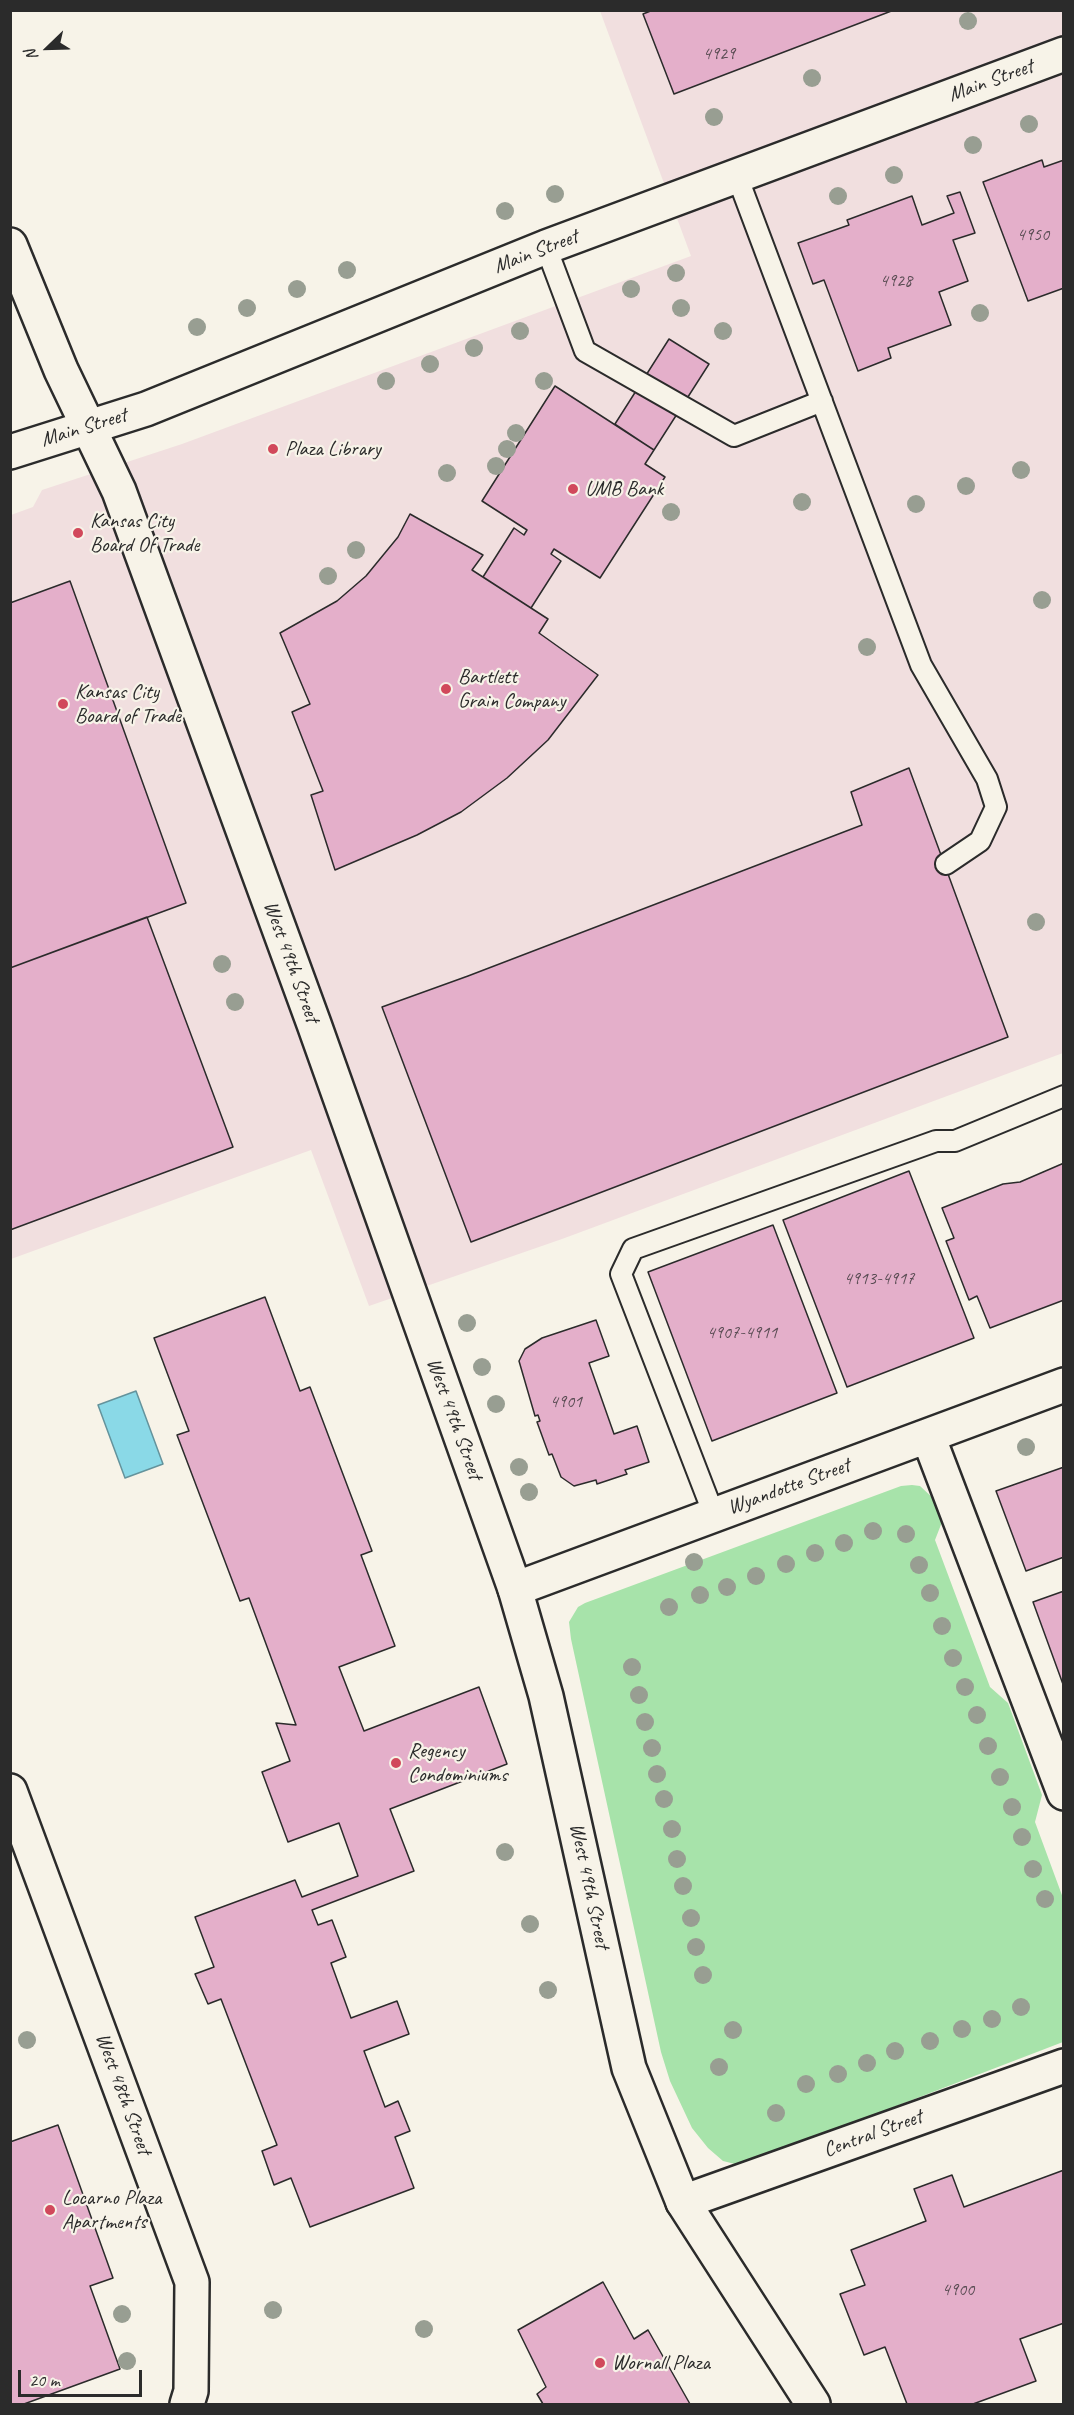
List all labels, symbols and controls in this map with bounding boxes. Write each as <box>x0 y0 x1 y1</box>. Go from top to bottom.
north arrow <box>18 18 78 78</box>
house number: 4929 <box>703 43 735 65</box>
text: N <box>20 47 43 63</box>
street label: Main Street <box>945 54 1037 108</box>
street label: Main Street <box>490 224 582 280</box>
house number: 4950 <box>1017 224 1049 246</box>
house number: 4928 <box>880 270 912 292</box>
street label: Main Street <box>38 403 130 453</box>
place label: Plaza Library <box>285 436 381 462</box>
marker: Plaza Library <box>266 442 280 456</box>
place label: UMB Bank <box>585 476 663 502</box>
marker: UMB Bank <box>566 482 580 496</box>
place label: Kansas City Board Of Trade <box>90 508 199 558</box>
marker: Kansas City Board Of Trade <box>71 526 85 540</box>
place label: Bartlett Grain Company <box>458 664 565 714</box>
place label: Kansas City Board of Trade <box>75 679 181 729</box>
marker: Bartlett Grain Company <box>439 682 453 696</box>
marker: Kansas City Board of Trade <box>56 697 70 711</box>
street label: West 49th Street <box>257 898 325 1026</box>
house number: 4913-4917 <box>844 1268 914 1290</box>
house number: 4907-4911 <box>707 1322 777 1344</box>
street label: West 49th Street <box>420 1355 488 1483</box>
house number: 4901 <box>550 1391 582 1413</box>
street label: Wyandotte Street <box>724 1453 854 1521</box>
place label: Regency Condominiums <box>408 1738 507 1788</box>
marker: Regency Condominiums <box>389 1756 403 1770</box>
street label: West 49th Street <box>563 1821 615 1951</box>
street label: West 48th Street <box>89 2030 157 2158</box>
street label: Central Street <box>820 2104 926 2164</box>
place label: Locarno Plaza Apartments <box>62 2185 161 2235</box>
marker: Locarno Plaza Apartments <box>43 2203 57 2217</box>
house number: 4900 <box>942 2279 974 2301</box>
place label: Wornall Plaza <box>612 2350 710 2376</box>
marker: Wornall Plaza <box>593 2356 607 2370</box>
scale bar <box>21 2358 146 2396</box>
text: 20 m <box>29 2369 60 2391</box>

